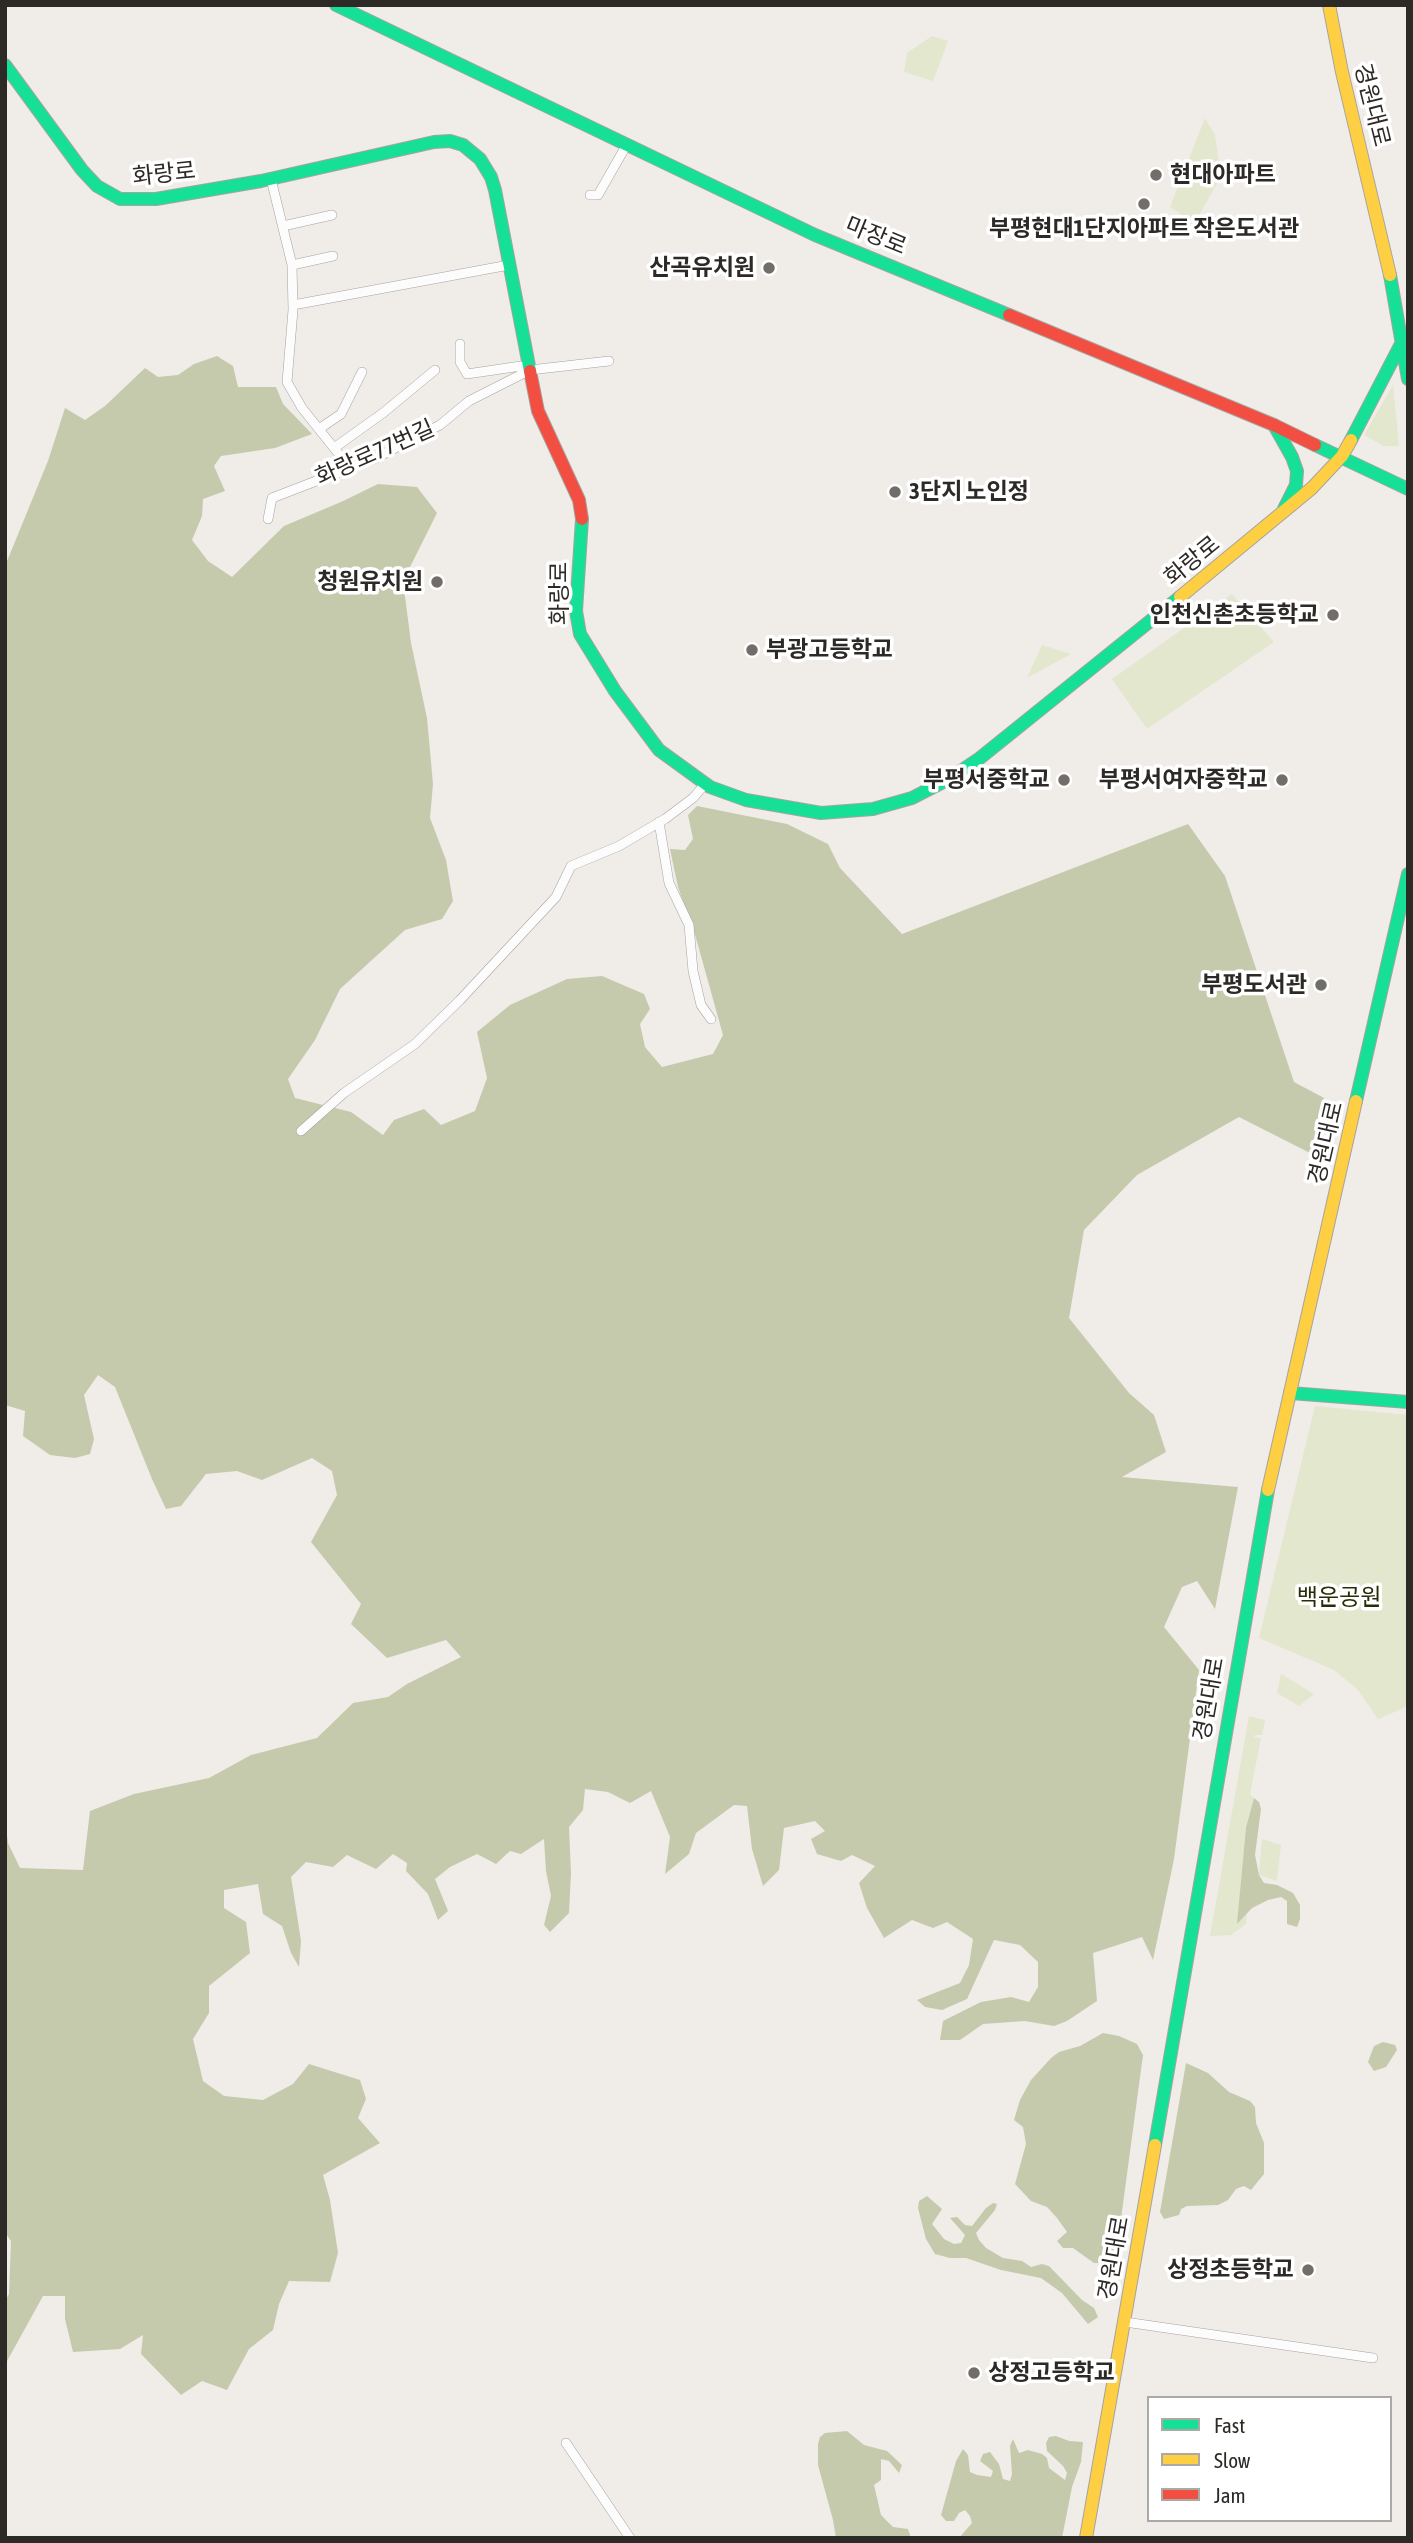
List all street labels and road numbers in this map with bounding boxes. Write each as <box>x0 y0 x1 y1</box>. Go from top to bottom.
street label: 경원대로 <box>1348 61 1396 149</box>
street label: 화랑로 <box>131 157 197 191</box>
street label: 마장로 <box>841 211 911 261</box>
street label: 화랑로77번길 <box>311 414 439 492</box>
street label: 화랑로 <box>1159 530 1225 592</box>
street label: 화랑로 <box>546 561 574 625</box>
street label: 경원대로 <box>1303 1099 1349 1187</box>
street label: 경원대로 <box>1188 1655 1230 1743</box>
street label: 경원대로 <box>1093 2214 1135 2302</box>

